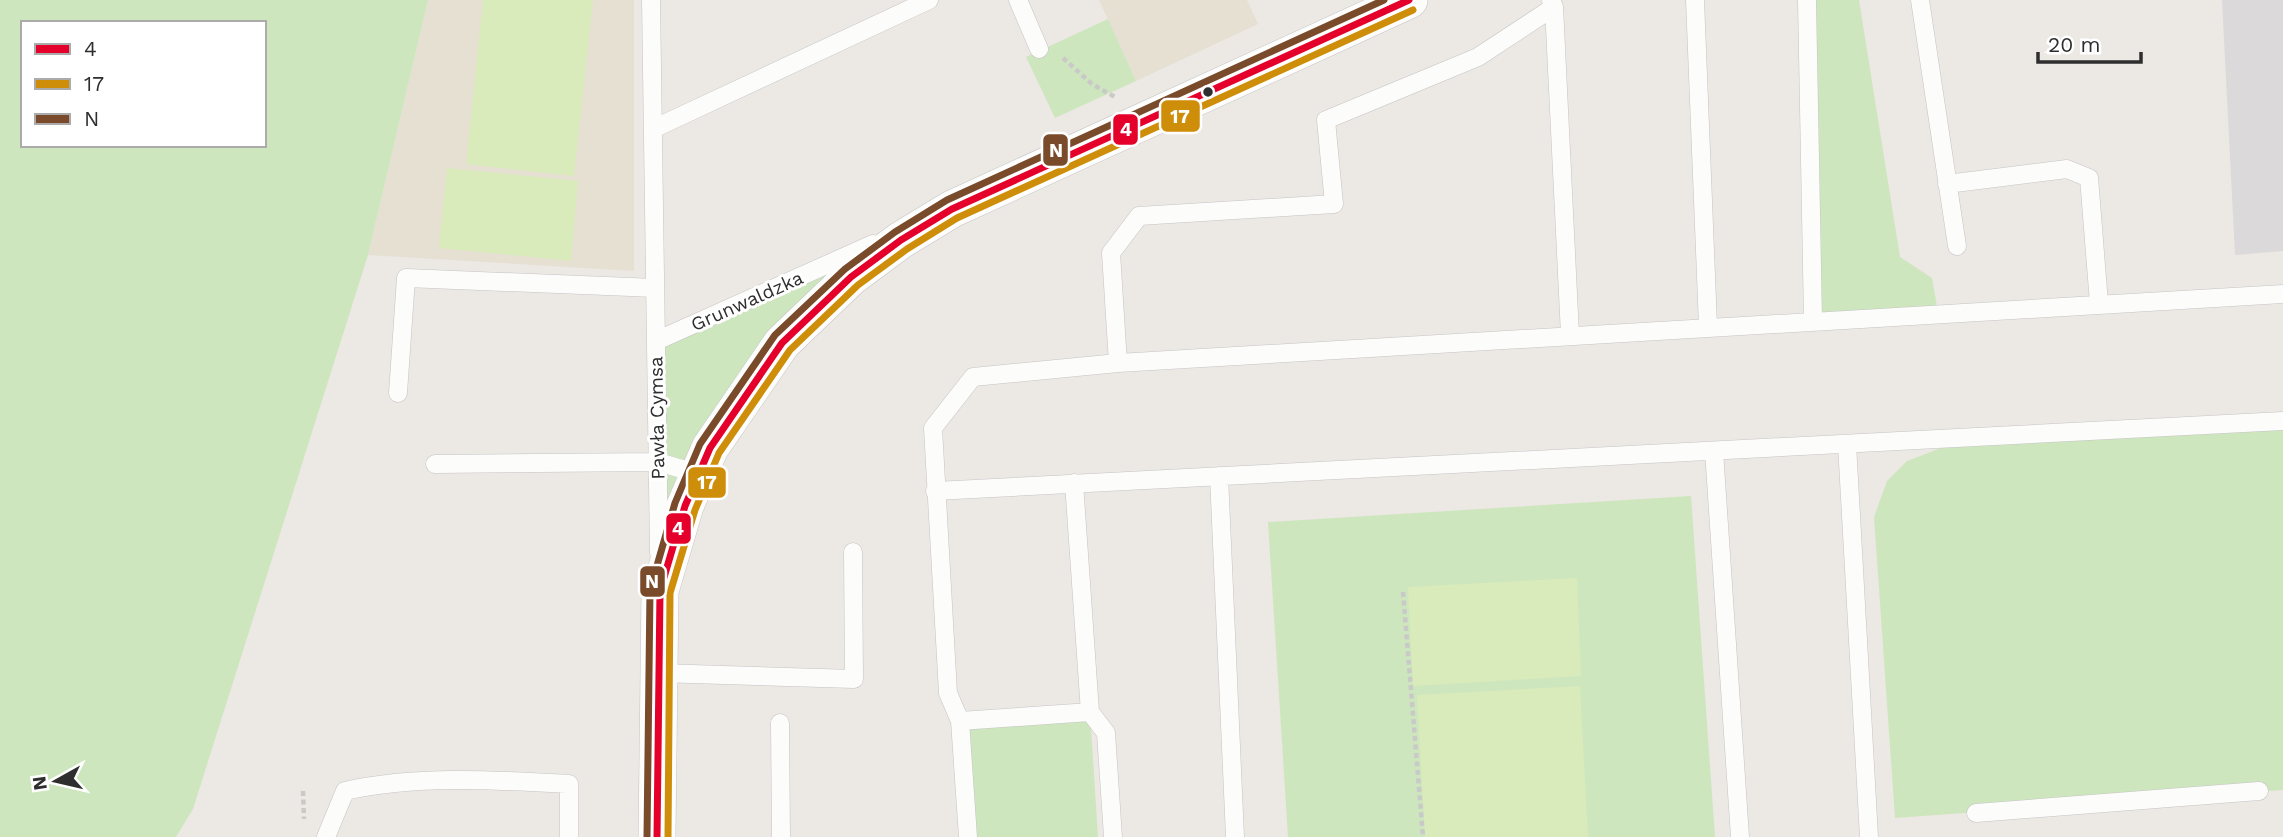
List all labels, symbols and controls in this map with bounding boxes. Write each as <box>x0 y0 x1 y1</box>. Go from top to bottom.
legend <box>21 21 266 147</box>
scale bar <box>2038 21 2141 65</box>
text: 20 m <box>2048 32 2100 57</box>
text: 4 <box>84 36 97 61</box>
text: 17 <box>84 71 104 96</box>
unlabelled marker <box>1201 85 1215 99</box>
line badge: 17 <box>1160 99 1201 133</box>
text: 17 <box>1170 105 1190 128</box>
text: N <box>84 106 99 131</box>
line badge: 4 <box>1112 113 1139 146</box>
text: 4 <box>1120 118 1132 141</box>
line badge: N <box>1042 133 1069 167</box>
text: N <box>1049 139 1063 162</box>
street label: Grunwaldzka <box>687 266 807 336</box>
street label: Pawła Cymsa <box>644 356 670 480</box>
line badge: 17 <box>687 466 727 499</box>
text: 17 <box>697 471 717 494</box>
line badge: 4 <box>665 512 692 545</box>
text: 4 <box>672 517 684 540</box>
line badge: N <box>639 565 666 598</box>
text: N <box>645 570 659 593</box>
north arrow <box>21 746 91 816</box>
text: N <box>27 775 52 792</box>

